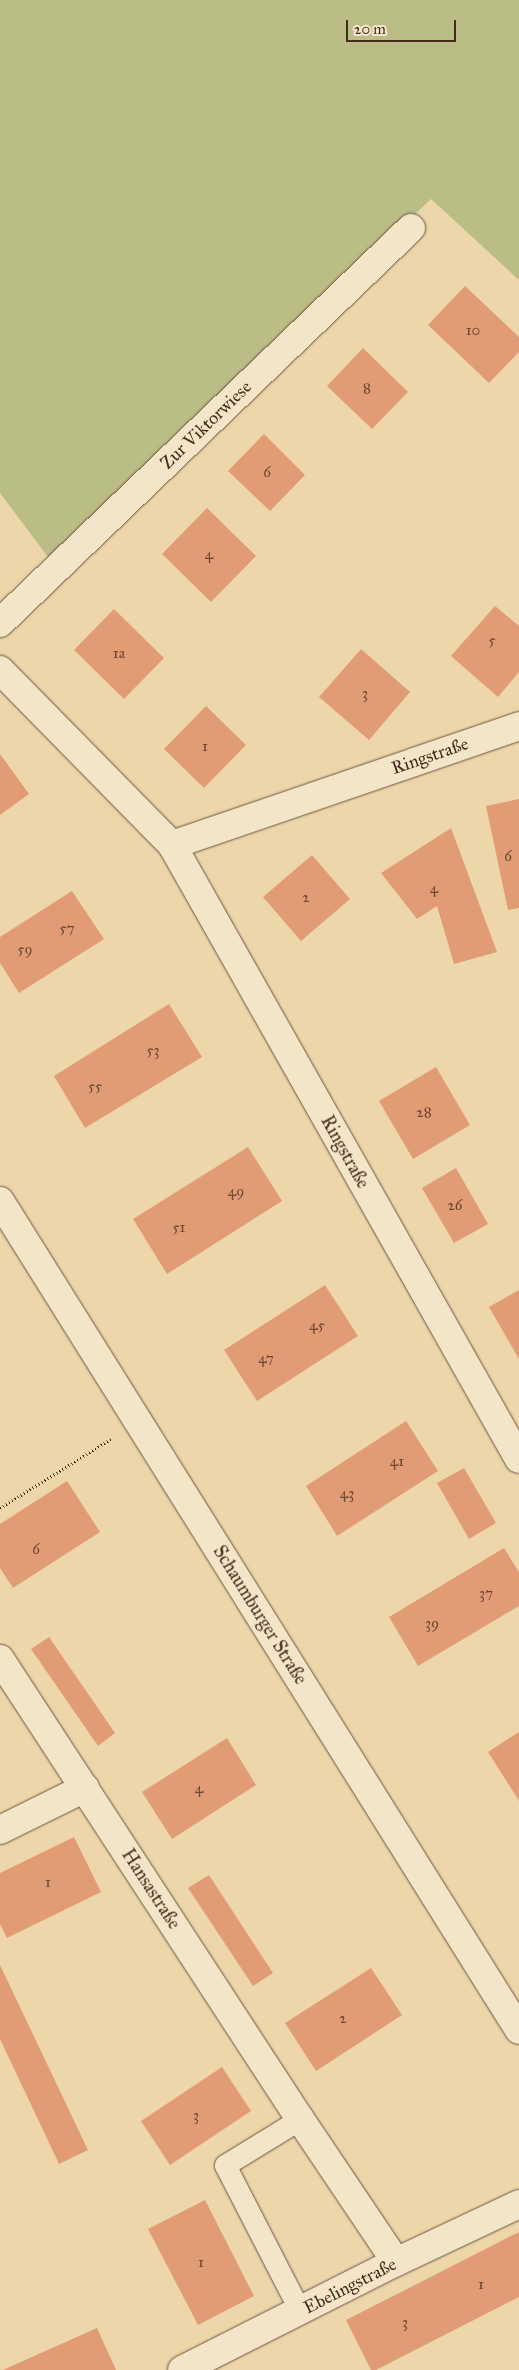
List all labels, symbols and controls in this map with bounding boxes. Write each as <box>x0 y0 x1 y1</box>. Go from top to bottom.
scale bar <box>349 10 459 42</box>
text: 20 m <box>354 20 386 38</box>
house number: 10 <box>466 322 480 340</box>
street label: Zur Viktorwiese <box>156 376 256 474</box>
house number: 8 <box>363 380 371 398</box>
house number: 6 <box>263 464 271 482</box>
house number: 4 <box>205 546 213 564</box>
house number: 5 <box>489 632 495 650</box>
house number: 1a <box>113 645 125 663</box>
house number: 3 <box>362 685 368 703</box>
street label: Ringstraße <box>389 733 471 779</box>
house number: 1 <box>202 738 208 756</box>
house number: 6 <box>504 848 512 866</box>
house number: 4 <box>430 880 438 898</box>
house number: 2 <box>302 889 310 907</box>
house number: 57 <box>60 920 74 938</box>
house number: 59 <box>17 941 33 959</box>
house number: 53 <box>147 1042 159 1060</box>
house number: 55 <box>88 1078 102 1096</box>
house number: 28 <box>416 1104 432 1122</box>
street label: Ringstraße <box>316 1112 374 1192</box>
house number: 49 <box>228 1183 244 1201</box>
house number: 26 <box>447 1197 463 1215</box>
house number: 51 <box>173 1219 185 1237</box>
house number: 45 <box>309 1317 325 1335</box>
house number: 47 <box>258 1350 274 1368</box>
house number: 41 <box>390 1453 404 1471</box>
house number: 43 <box>340 1485 354 1503</box>
house number: 6 <box>32 1541 40 1559</box>
street label: Schaumburger Straße <box>209 1542 311 1688</box>
house number: 37 <box>479 1585 493 1603</box>
house number: 39 <box>425 1615 439 1633</box>
house number: 4 <box>195 1780 203 1798</box>
street label: Hansastraße <box>117 1845 185 1933</box>
house number: 1 <box>45 1874 51 1892</box>
house number: 2 <box>339 2010 347 2028</box>
house number: 3 <box>193 2107 199 2125</box>
street label: Ebelingstraße <box>300 2253 400 2319</box>
house number: 1 <box>198 2254 204 2272</box>
house number: 1 <box>478 2276 484 2294</box>
house number: 3 <box>402 2314 408 2332</box>

